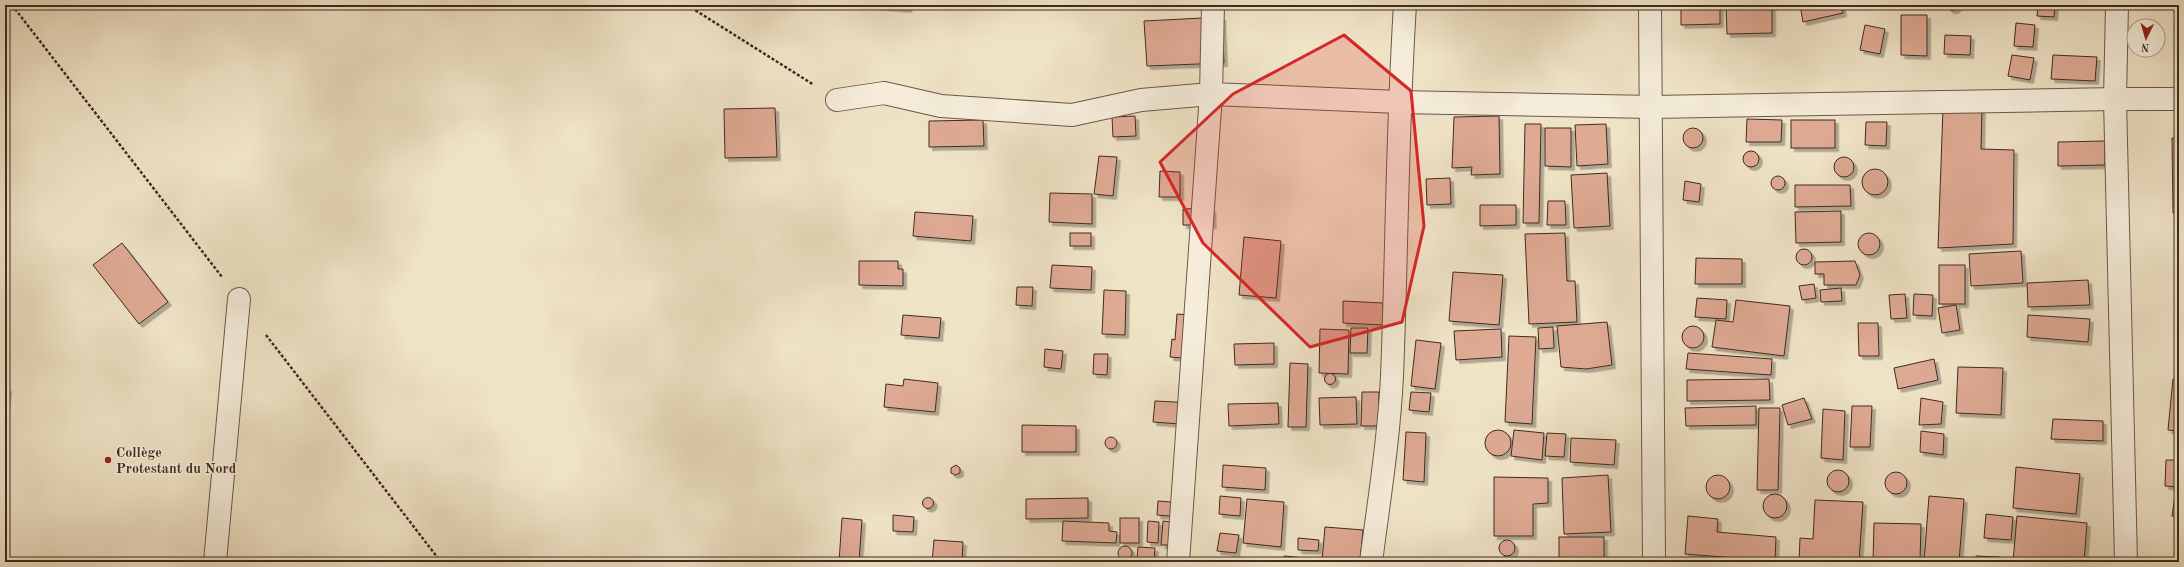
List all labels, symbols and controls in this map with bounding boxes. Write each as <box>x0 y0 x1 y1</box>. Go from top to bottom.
north arrow <box>2126 18 2166 58</box>
text: N <box>2140 41 2150 52</box>
place label: Collège Protestant du Nord <box>116 446 237 476</box>
marker: Collège Protestant du Nord <box>103 455 113 465</box>

